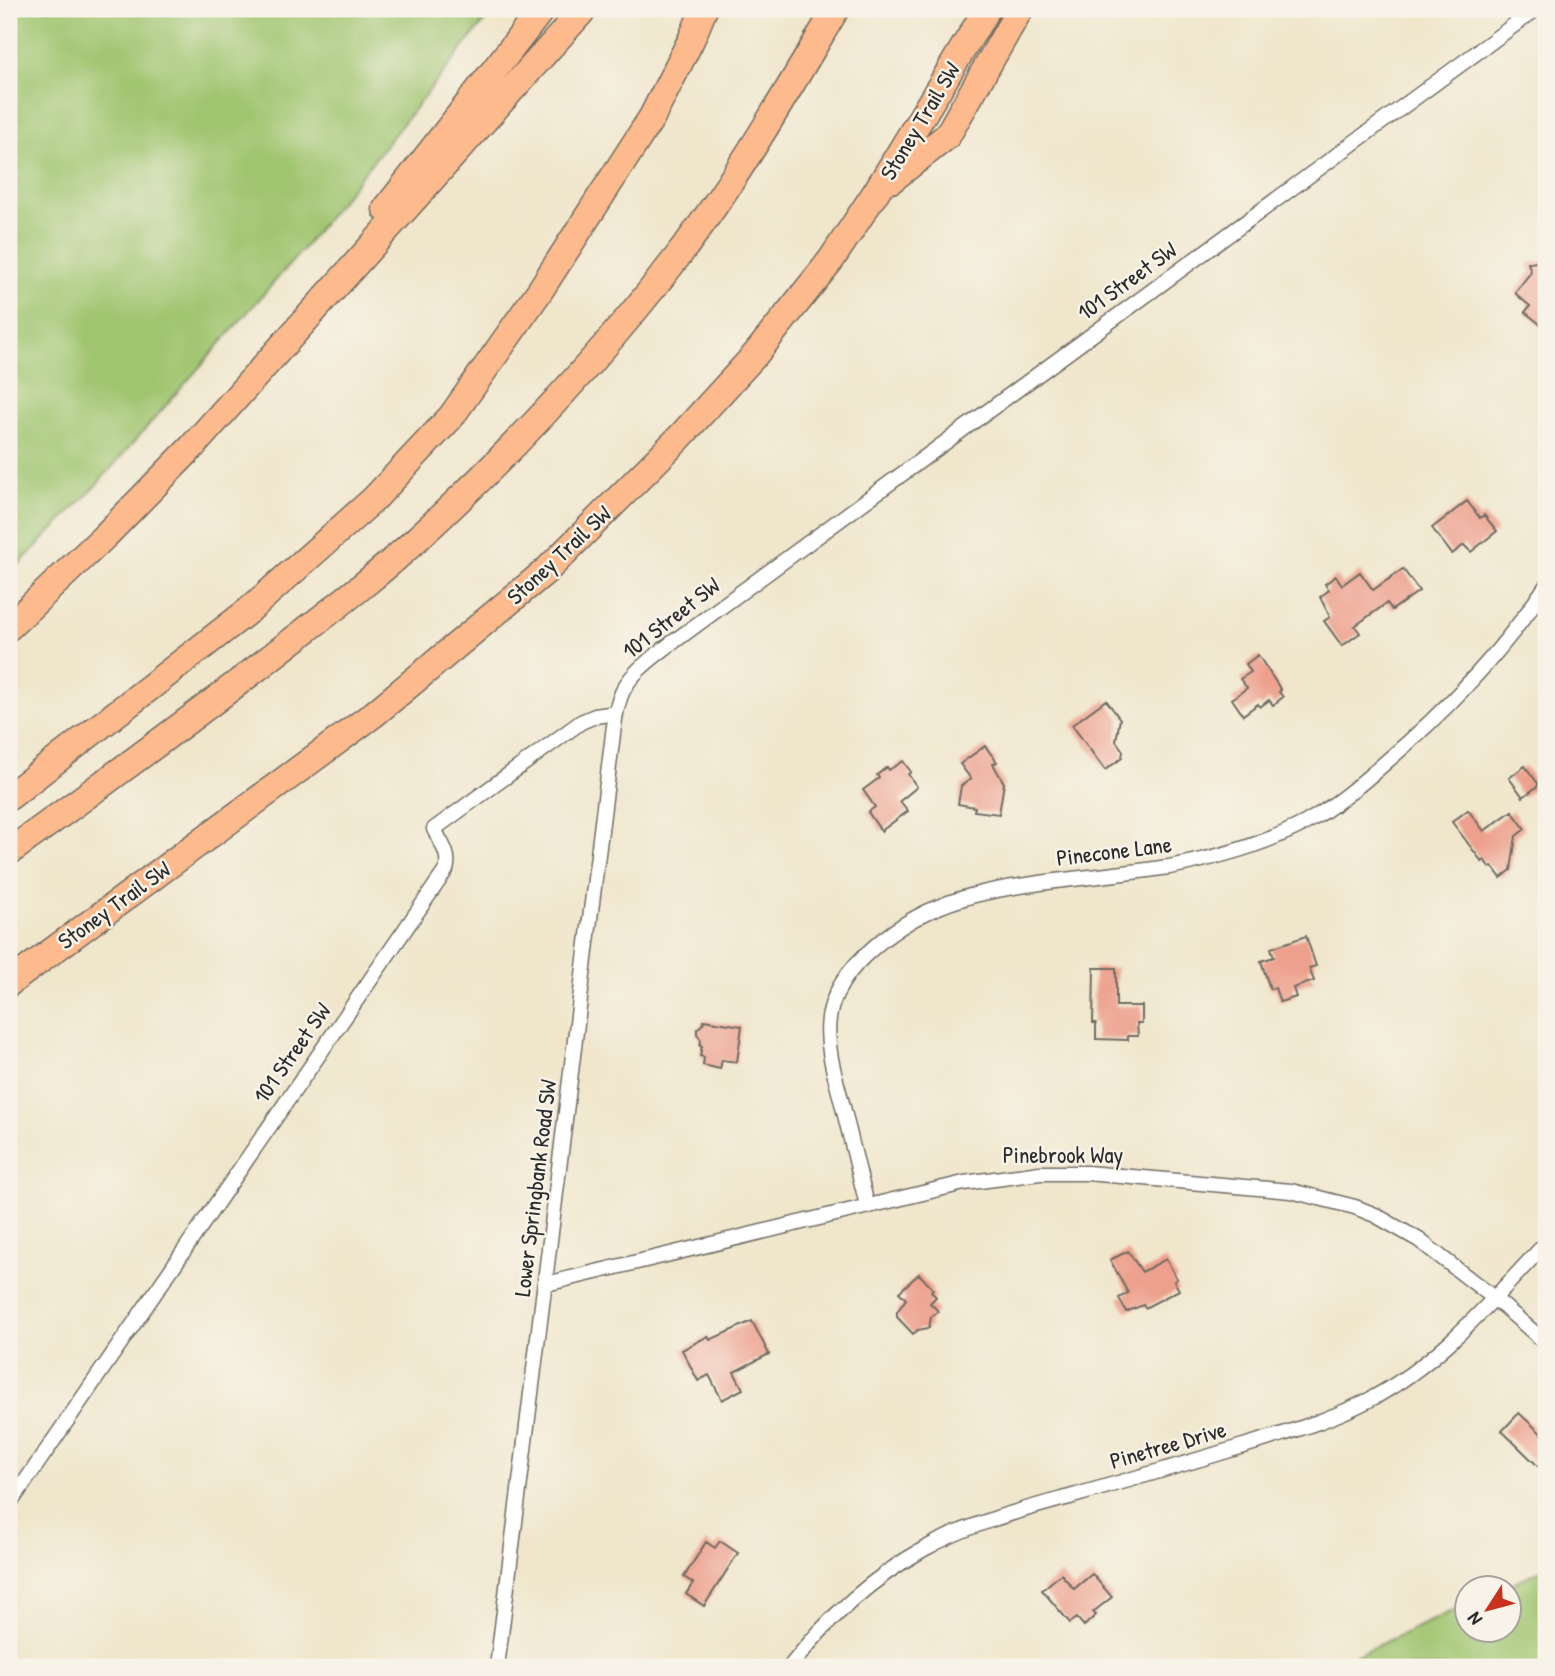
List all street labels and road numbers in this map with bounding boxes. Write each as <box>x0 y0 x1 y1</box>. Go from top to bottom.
street label: Stoney Trail SW <box>872 56 967 185</box>
street label: 101 Street SW <box>1071 234 1183 327</box>
street label: Stoney Trail SW <box>500 498 618 611</box>
street label: 101 Street SW <box>616 570 726 665</box>
street label: Pinecone Lane <box>1055 828 1173 873</box>
street label: Stoney Trail SW <box>51 853 176 956</box>
street label: 101 Street SW <box>246 996 338 1109</box>
street label: Lower Springbank Road SW <box>506 1078 563 1298</box>
street label: Pinebrook Way <box>1003 1139 1123 1170</box>
street label: Pinetree Drive <box>1106 1413 1230 1476</box>

